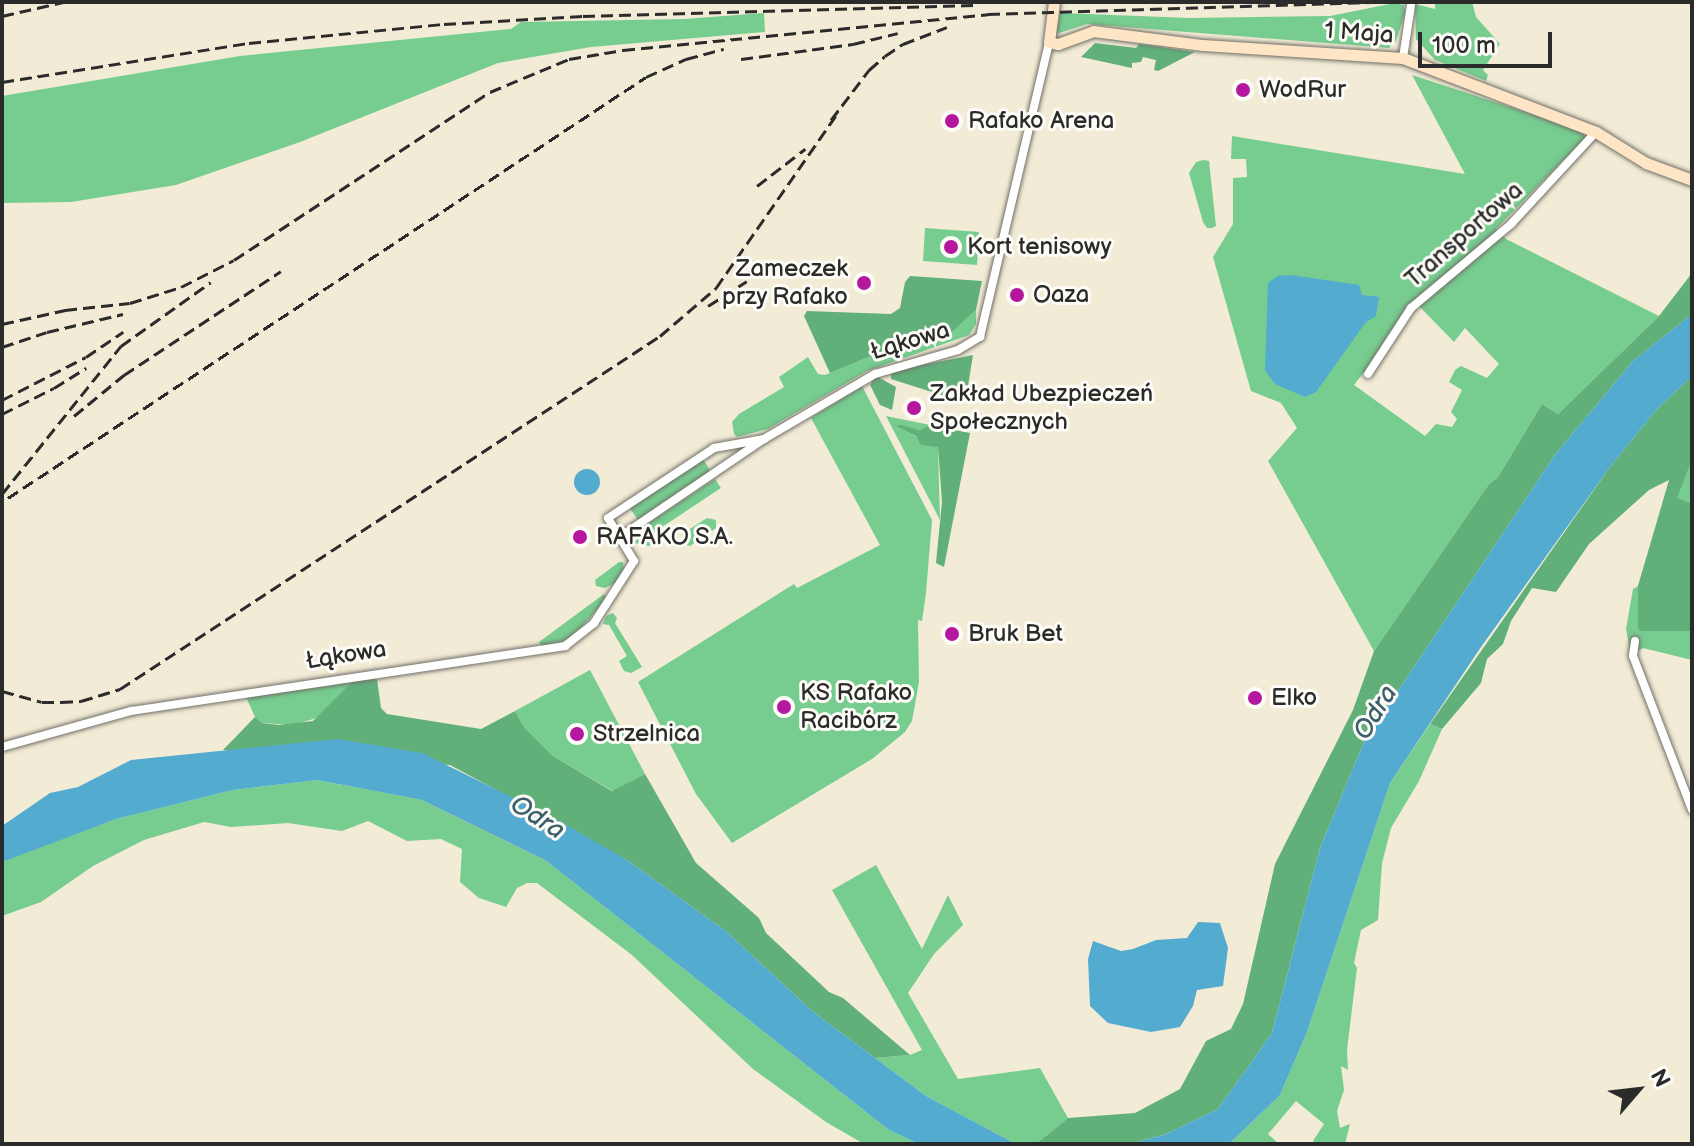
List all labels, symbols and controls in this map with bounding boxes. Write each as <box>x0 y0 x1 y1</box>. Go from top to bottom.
street label: 1 Maja <box>1323 16 1395 50</box>
scale bar <box>1422 16 1556 66</box>
text: 100 m <box>1432 31 1496 60</box>
place label: WodRur <box>1259 76 1346 104</box>
marker: WodRur <box>1234 81 1252 99</box>
place label: Rafako Arena <box>968 107 1114 135</box>
marker: Rafako Arena <box>943 112 961 130</box>
street label: Transportowa <box>1399 176 1529 294</box>
place label: Kort tenisowy <box>967 233 1112 261</box>
marker: Kort tenisowy <box>942 238 960 256</box>
place label: Zameczek przy Rafako <box>720 255 848 311</box>
marker: Zameczek przy Rafako <box>855 274 873 292</box>
place label: Oaza <box>1033 281 1089 309</box>
marker: Oaza <box>1008 286 1026 304</box>
street label: Łąkowa <box>867 315 953 367</box>
place label: Zakład Ubezpieczeń Społecznych <box>930 380 1153 436</box>
marker: Zakład Ubezpieczeń Społecznych <box>905 399 923 417</box>
place label: RAFAKO S.A. <box>596 523 734 551</box>
marker: RAFAKO S.A. <box>571 528 589 546</box>
place label: Bruk Bet <box>968 620 1063 648</box>
marker: Bruk Bet <box>943 625 961 643</box>
street label: Łąkowa <box>304 634 388 676</box>
place label: KS Rafako Racibórz <box>800 679 912 735</box>
water label: Odra <box>1347 680 1405 746</box>
place label: Elko <box>1271 684 1317 712</box>
marker: Elko <box>1246 689 1264 707</box>
marker: KS Rafako Racibórz <box>775 698 793 716</box>
place label: Strzelnica <box>593 720 700 748</box>
marker: Strzelnica <box>568 725 586 743</box>
water label: Odra <box>504 789 570 847</box>
north arrow <box>1598 1050 1678 1130</box>
text: N <box>1644 1065 1675 1092</box>

